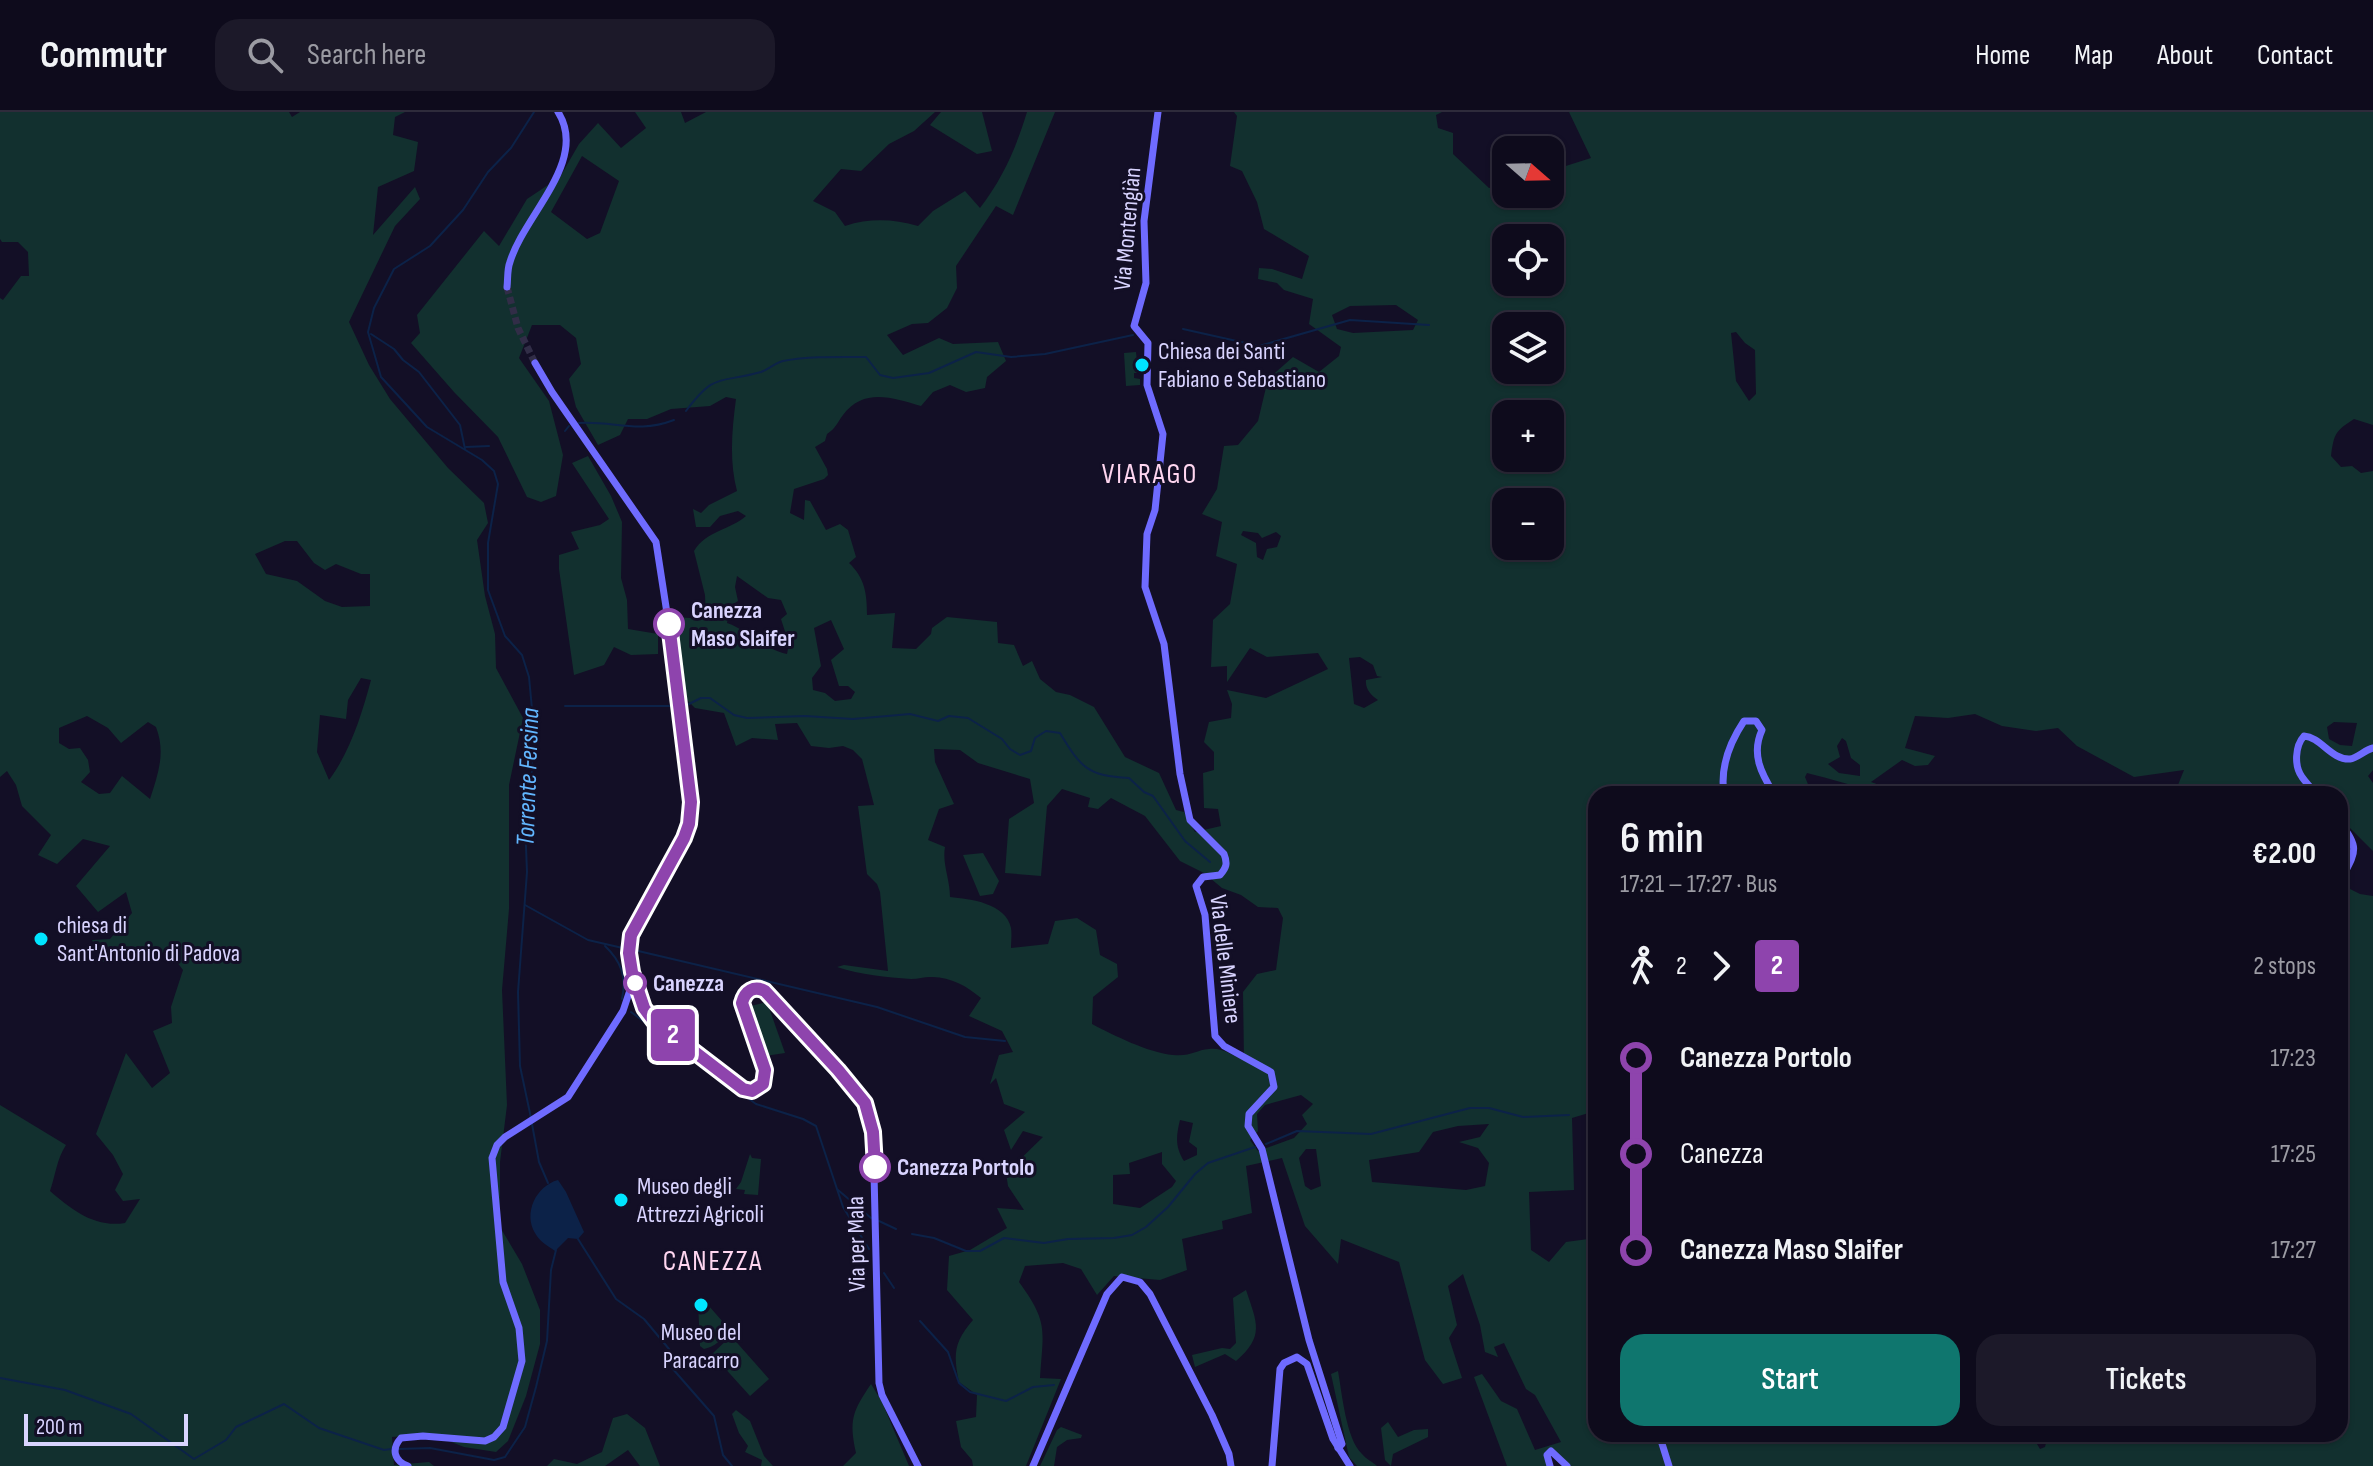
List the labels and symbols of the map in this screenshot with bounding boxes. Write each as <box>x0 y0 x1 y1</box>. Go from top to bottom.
north arrow <box>1492 136 1564 208</box>
street label: Via Montengiàn <box>1108 166 1147 292</box>
place label: Chiesa dei Santi Fabiano e Sebastiano <box>1158 337 1326 394</box>
marker: Chiesa dei Santi Fabiano e Sebastiano <box>1133 356 1151 374</box>
district label: VIARAGO <box>1102 458 1198 491</box>
place label: Canezza Maso Slaifer <box>691 596 795 653</box>
marker: Canezza Maso Slaifer <box>654 609 684 639</box>
water label: Torrente Fersina <box>511 707 546 847</box>
street label: Via delle Miniere <box>1203 893 1248 1025</box>
place label: chiesa di Sant'Antonio di Padova <box>57 911 240 968</box>
marker: chiesa di Sant'Antonio di Padova <box>32 930 50 948</box>
place label: Canezza <box>653 969 724 998</box>
marker: Canezza <box>624 972 646 994</box>
line badge: 2 <box>647 1009 699 1061</box>
marker: Canezza Portolo <box>860 1152 890 1182</box>
place label: Canezza Portolo <box>897 1153 1035 1182</box>
place label: Museo degli Attrezzi Agricoli <box>636 1172 764 1229</box>
marker: Museo degli Attrezzi Agricoli <box>612 1191 630 1209</box>
street label: Via per Mala <box>841 1196 872 1292</box>
district label: CANEZZA <box>663 1245 763 1278</box>
marker: Museo del Paracarro <box>692 1296 710 1314</box>
place label: Museo del Paracarro <box>661 1318 741 1375</box>
scale bar <box>24 1410 188 1446</box>

